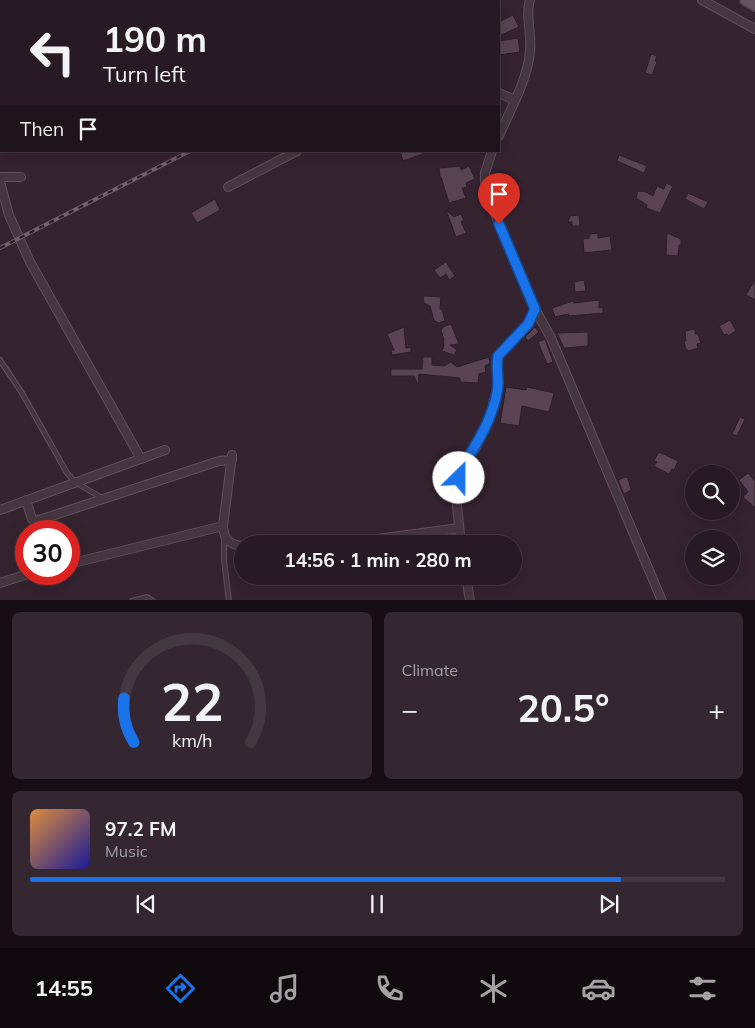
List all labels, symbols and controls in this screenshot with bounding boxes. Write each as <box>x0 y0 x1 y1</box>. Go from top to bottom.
text: 190 m <box>103 17 207 61</box>
icon: left <box>20 20 85 85</box>
text: Turn left <box>103 60 186 88</box>
icon: arrive <box>74 115 102 143</box>
text: Then <box>20 117 64 141</box>
pin <box>478 173 520 224</box>
icon: arrive <box>485 180 513 208</box>
position arrow <box>432 451 484 503</box>
map controls <box>685 465 740 585</box>
button: search <box>685 465 740 520</box>
speed limit sign: 30 <box>15 520 80 585</box>
button: layers <box>685 530 740 585</box>
text: 14:56 · 1 min · 280 m <box>284 548 472 572</box>
text: Climate <box>402 660 458 680</box>
text: 22 <box>161 669 223 734</box>
text: 20.5° <box>517 684 609 732</box>
text: − <box>402 692 418 727</box>
text: + <box>708 692 725 727</box>
text: km/h <box>172 729 212 751</box>
text: 97.2 FM <box>105 817 177 841</box>
text: Music <box>105 841 148 861</box>
icon: previous <box>132 890 160 918</box>
icon: pause <box>363 890 391 918</box>
icon: next <box>595 890 623 918</box>
icon: directions <box>163 971 198 1006</box>
icon: music <box>267 971 302 1006</box>
icon: phone <box>372 971 407 1006</box>
icon: climate <box>476 971 511 1006</box>
icon: car <box>581 971 616 1006</box>
icon: filters <box>685 971 720 1006</box>
text: 14:55 <box>35 974 93 1002</box>

